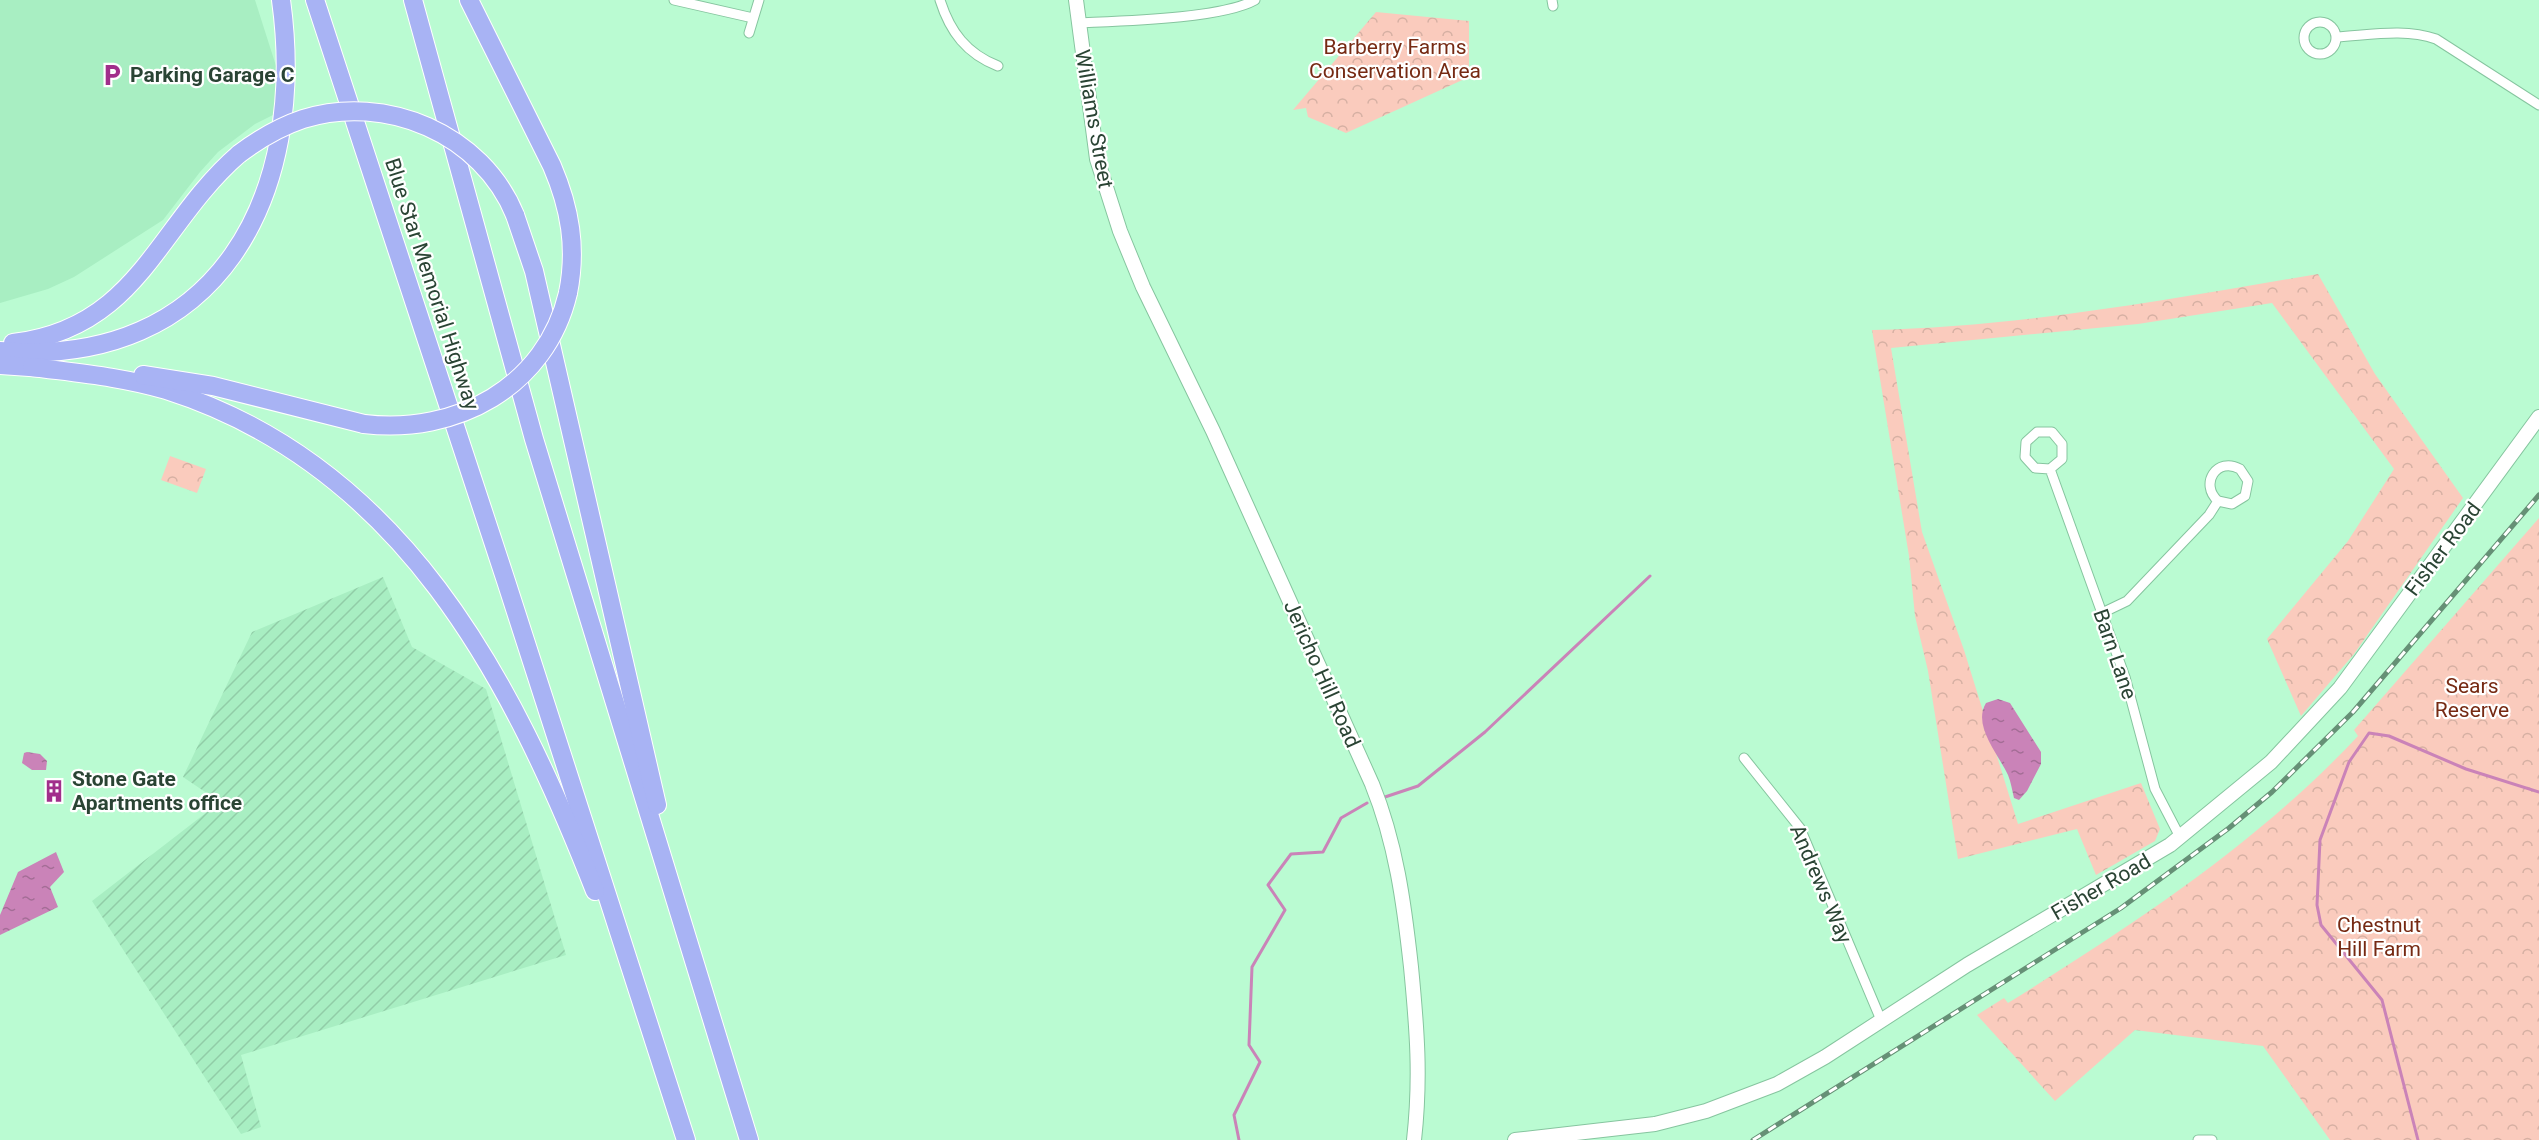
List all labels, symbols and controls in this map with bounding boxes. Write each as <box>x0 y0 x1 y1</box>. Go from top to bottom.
park label: Barberry Farms Conservation Area <box>1309 35 1481 83</box>
street label: Williams Street <box>1070 48 1118 190</box>
parking icon: Parking Garage C <box>99 62 125 88</box>
place label: Parking Garage C <box>130 63 295 87</box>
street label: Blue Star Memorial Highway <box>380 155 484 413</box>
street label: Fisher Road <box>2400 498 2486 600</box>
street label: Jericho Hill Road <box>1279 597 1365 751</box>
street label: Barn Lane <box>2088 606 2142 702</box>
park label: Sears Reserve <box>2435 674 2509 722</box>
place label: Stone Gate Apartments office <box>72 767 242 815</box>
building icon: Stone Gate Apartments office <box>41 778 67 804</box>
street label: Andrews Way <box>1785 821 1857 947</box>
street label: Fisher Road <box>2047 849 2155 925</box>
park label: Chestnut Hill Farm <box>2337 913 2421 961</box>

